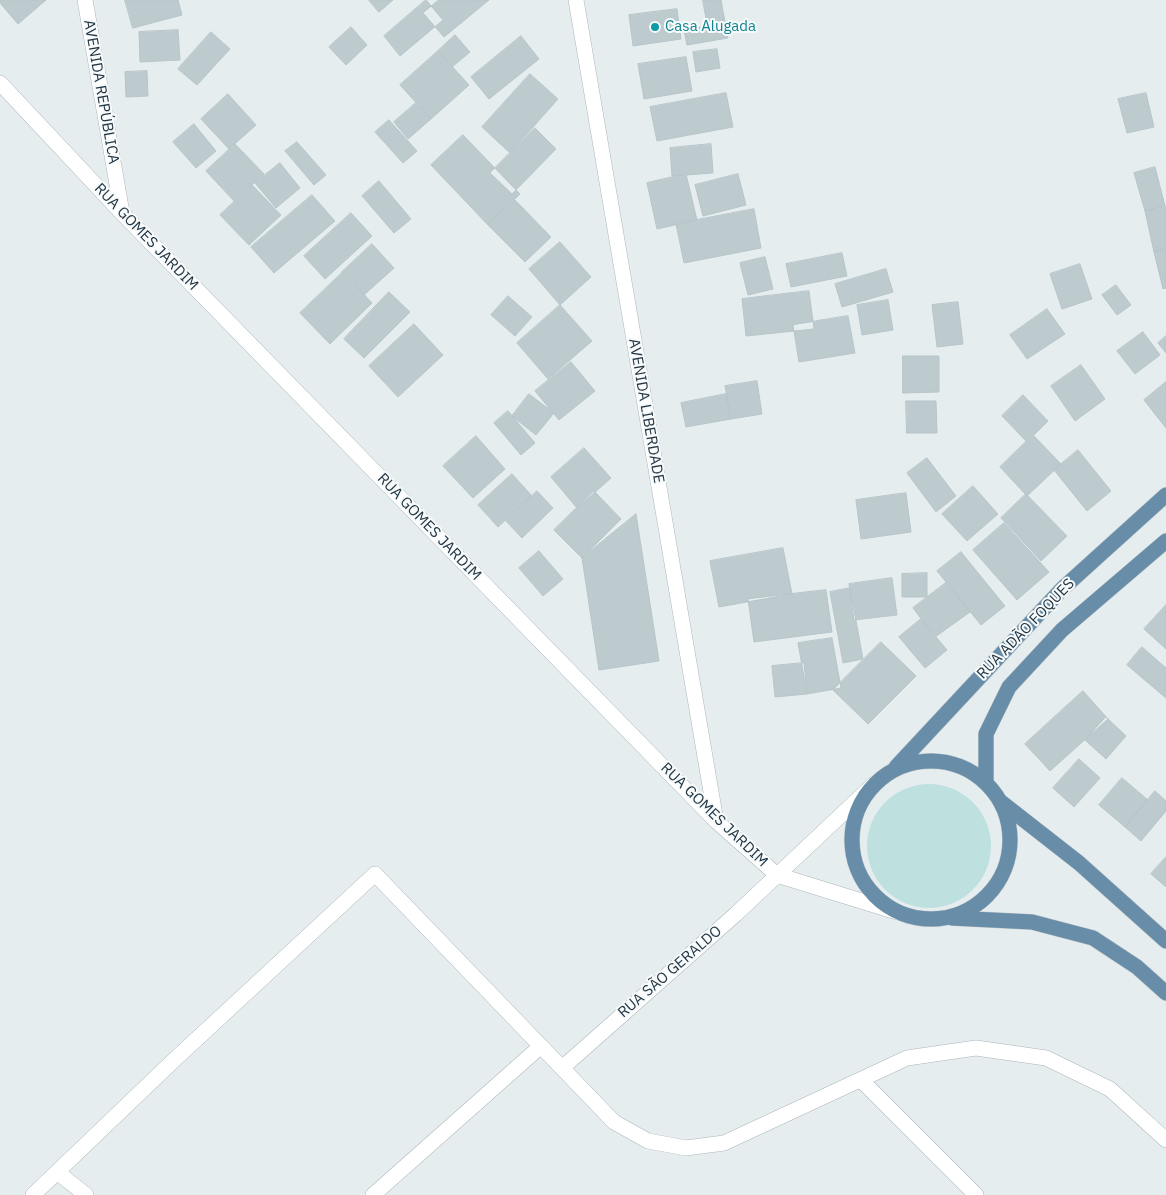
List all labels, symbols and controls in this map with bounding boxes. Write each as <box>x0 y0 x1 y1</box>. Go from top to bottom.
street label: AVENIDA REPÚBLICA <box>79 18 123 166</box>
place label: Casa Alugada <box>665 18 756 36</box>
marker: Casa Alugada <box>649 21 661 33</box>
street label: RUA GOMES JARDIM <box>90 180 202 294</box>
street label: AVENIDA LIBERDADE <box>624 337 668 485</box>
street label: RUA GOMES JARDIM <box>373 470 485 584</box>
street label: RUA ADÃO FOQUES <box>973 575 1079 683</box>
street label: RUA GOMES JARDIM <box>657 759 771 871</box>
street label: RUA SÃO GERALDO <box>615 922 725 1022</box>

